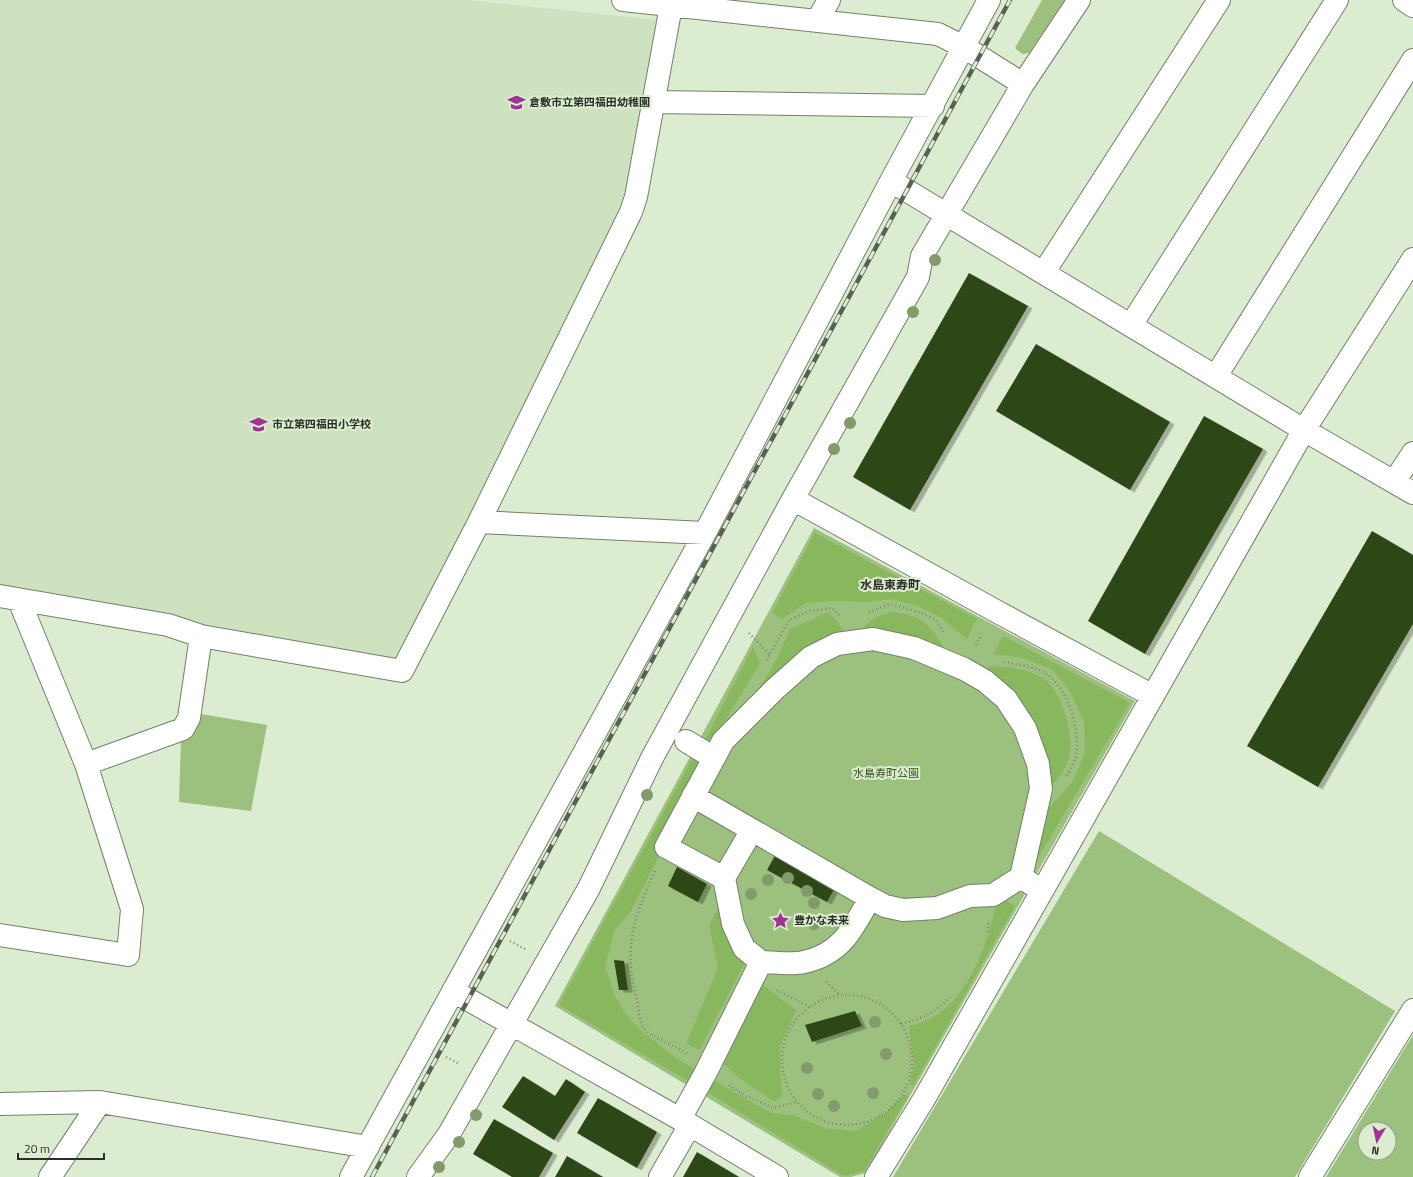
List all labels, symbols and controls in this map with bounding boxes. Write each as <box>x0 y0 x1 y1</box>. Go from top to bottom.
school or university icon: 倉敷市立第四福田幼稚園 <box>506 92 526 112</box>
place label: 倉敷市立第四福田幼稚園 <box>529 94 650 110</box>
school or university icon: 市立第四福田小学校 <box>249 414 269 434</box>
place label: 市立第四福田小学校 <box>272 416 371 432</box>
district label: 水島東寿町 <box>860 575 920 594</box>
park label: 水島寿町公園 <box>853 765 919 781</box>
place icon: 豊かな未来 <box>771 910 791 930</box>
place label: 豊かな未来 <box>794 912 849 928</box>
north arrow <box>1357 1121 1397 1161</box>
scale bar <box>18 1135 104 1161</box>
text: 20 m <box>24 1139 50 1158</box>
text: N <box>1370 1142 1380 1159</box>

